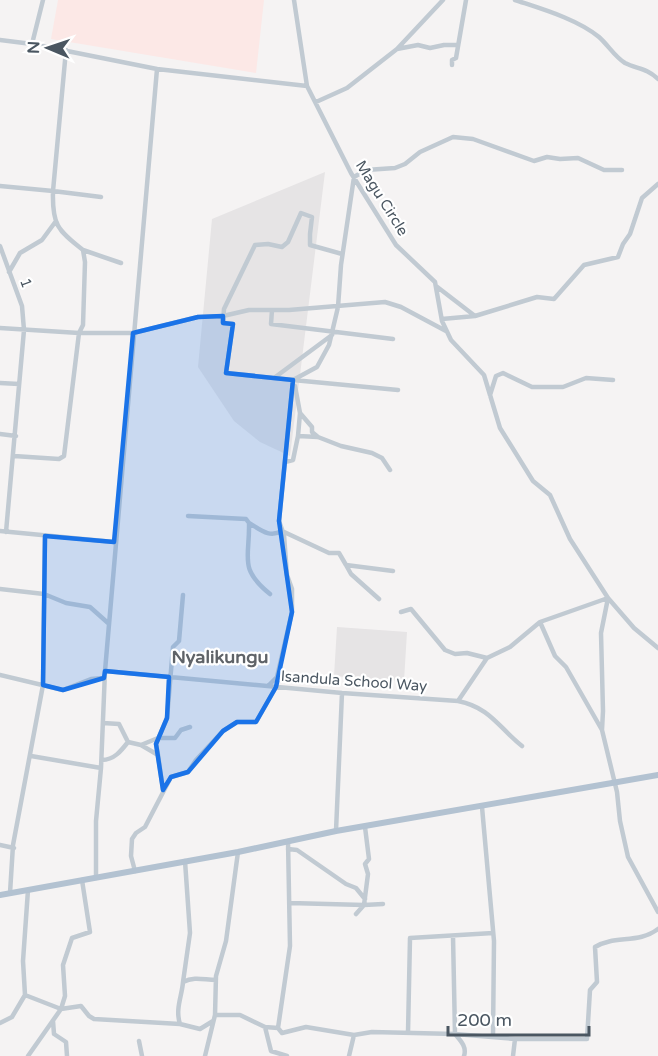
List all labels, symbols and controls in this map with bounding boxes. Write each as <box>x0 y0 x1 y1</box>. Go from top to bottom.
north arrow <box>18 18 78 78</box>
text: N <box>24 41 44 54</box>
street label: Magu Circle <box>352 157 412 239</box>
street label: 1 <box>16 275 36 291</box>
district label: Nyalikungu <box>172 646 268 668</box>
street label: Isandula School Way <box>280 667 428 695</box>
scale bar <box>448 999 589 1037</box>
text: 200 m <box>457 1009 512 1031</box>

